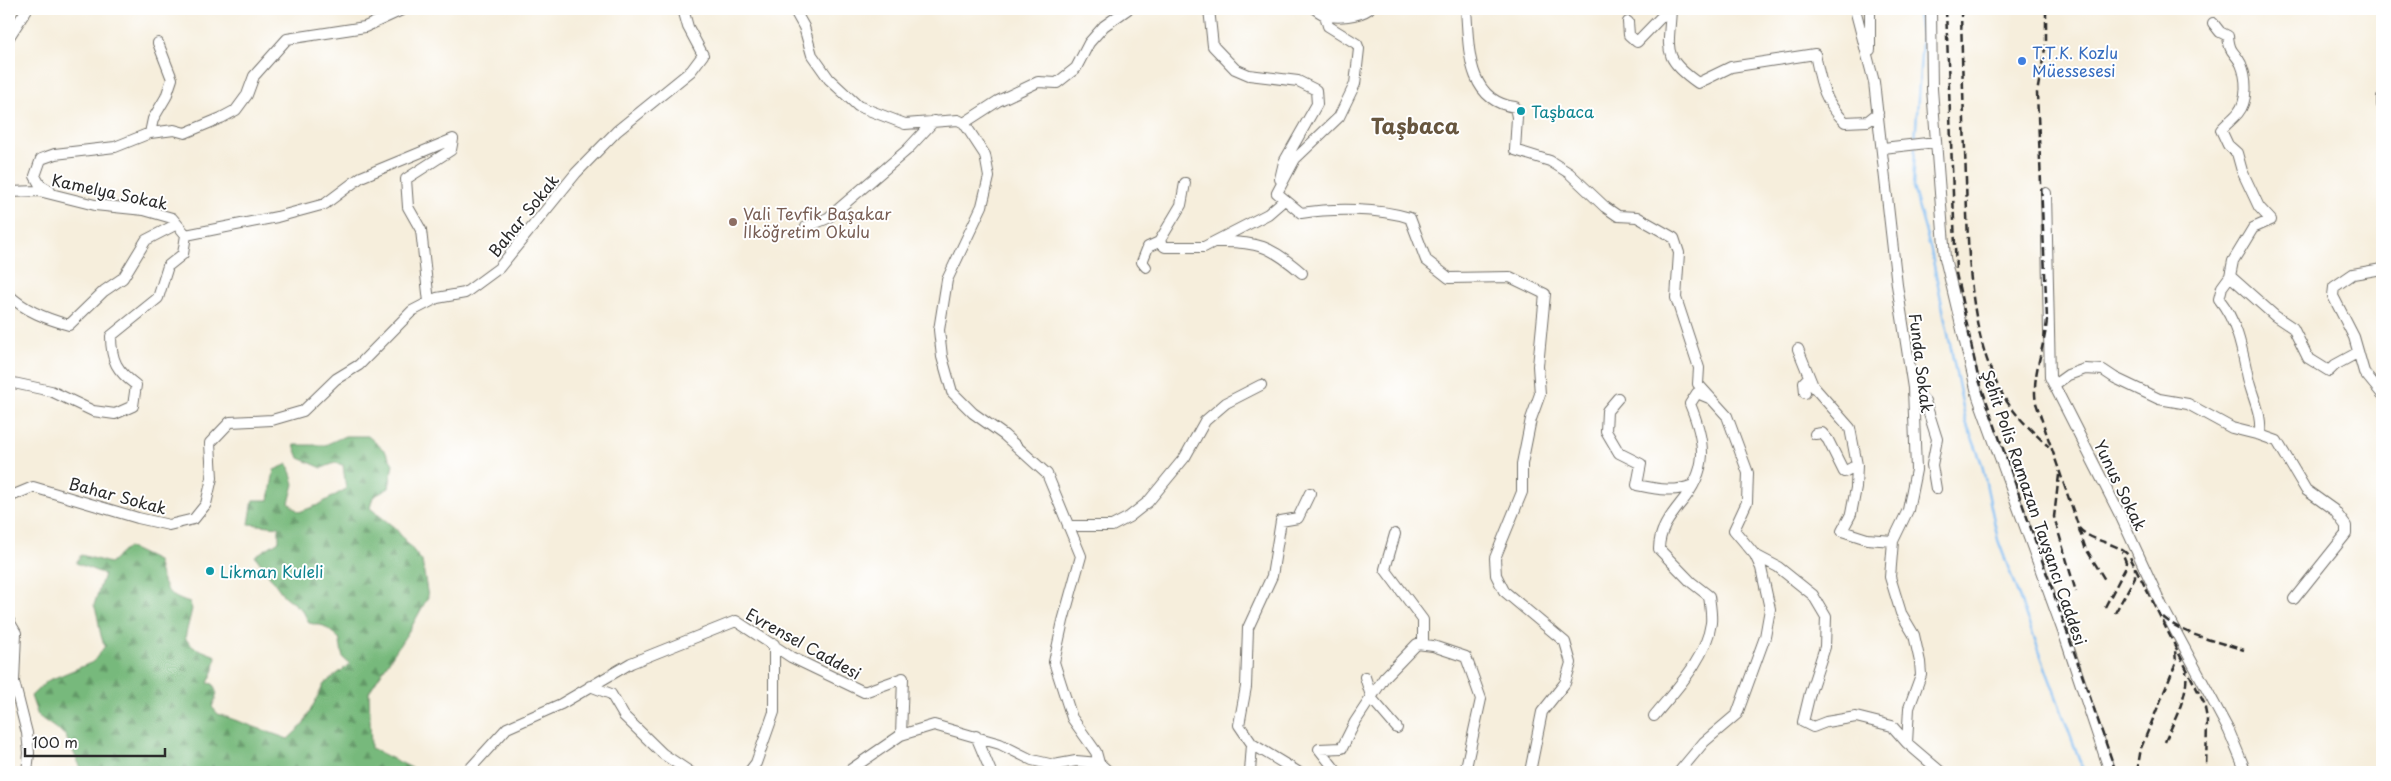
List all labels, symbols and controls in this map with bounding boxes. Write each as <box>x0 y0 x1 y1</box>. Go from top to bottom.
place label: T.T.K. Kozlu Müessesesi <box>2032 40 2118 82</box>
marker: T.T.K. Kozlu Müessesesi <box>2016 55 2028 67</box>
place label: Taşbaca <box>1531 99 1594 123</box>
marker: Taşbaca <box>1515 105 1527 117</box>
district label: Taşbaca <box>1371 109 1460 141</box>
street label: Kamelya Sokak <box>50 167 170 215</box>
street label: Bahar Sokak <box>482 168 564 262</box>
place label: Vali Tevfik Başakar İlköğretim Okulu <box>743 201 892 243</box>
marker: Vali Tevfik Başakar İlköğretim Okulu <box>727 216 739 228</box>
street label: Funda Sokak <box>1904 312 1940 414</box>
street label: Şehit Polis Ramazan Tavşancı Caddesi <box>1976 366 2094 648</box>
street label: Yunus Sokak <box>2089 436 2153 534</box>
street label: Bahar Sokak <box>66 470 170 520</box>
place label: Likman Kuleli <box>220 559 323 583</box>
marker: Likman Kuleli <box>204 565 216 577</box>
street label: Evrensel Caddesi <box>742 601 866 685</box>
scale bar <box>25 726 165 758</box>
text: 100 m <box>32 730 78 753</box>

